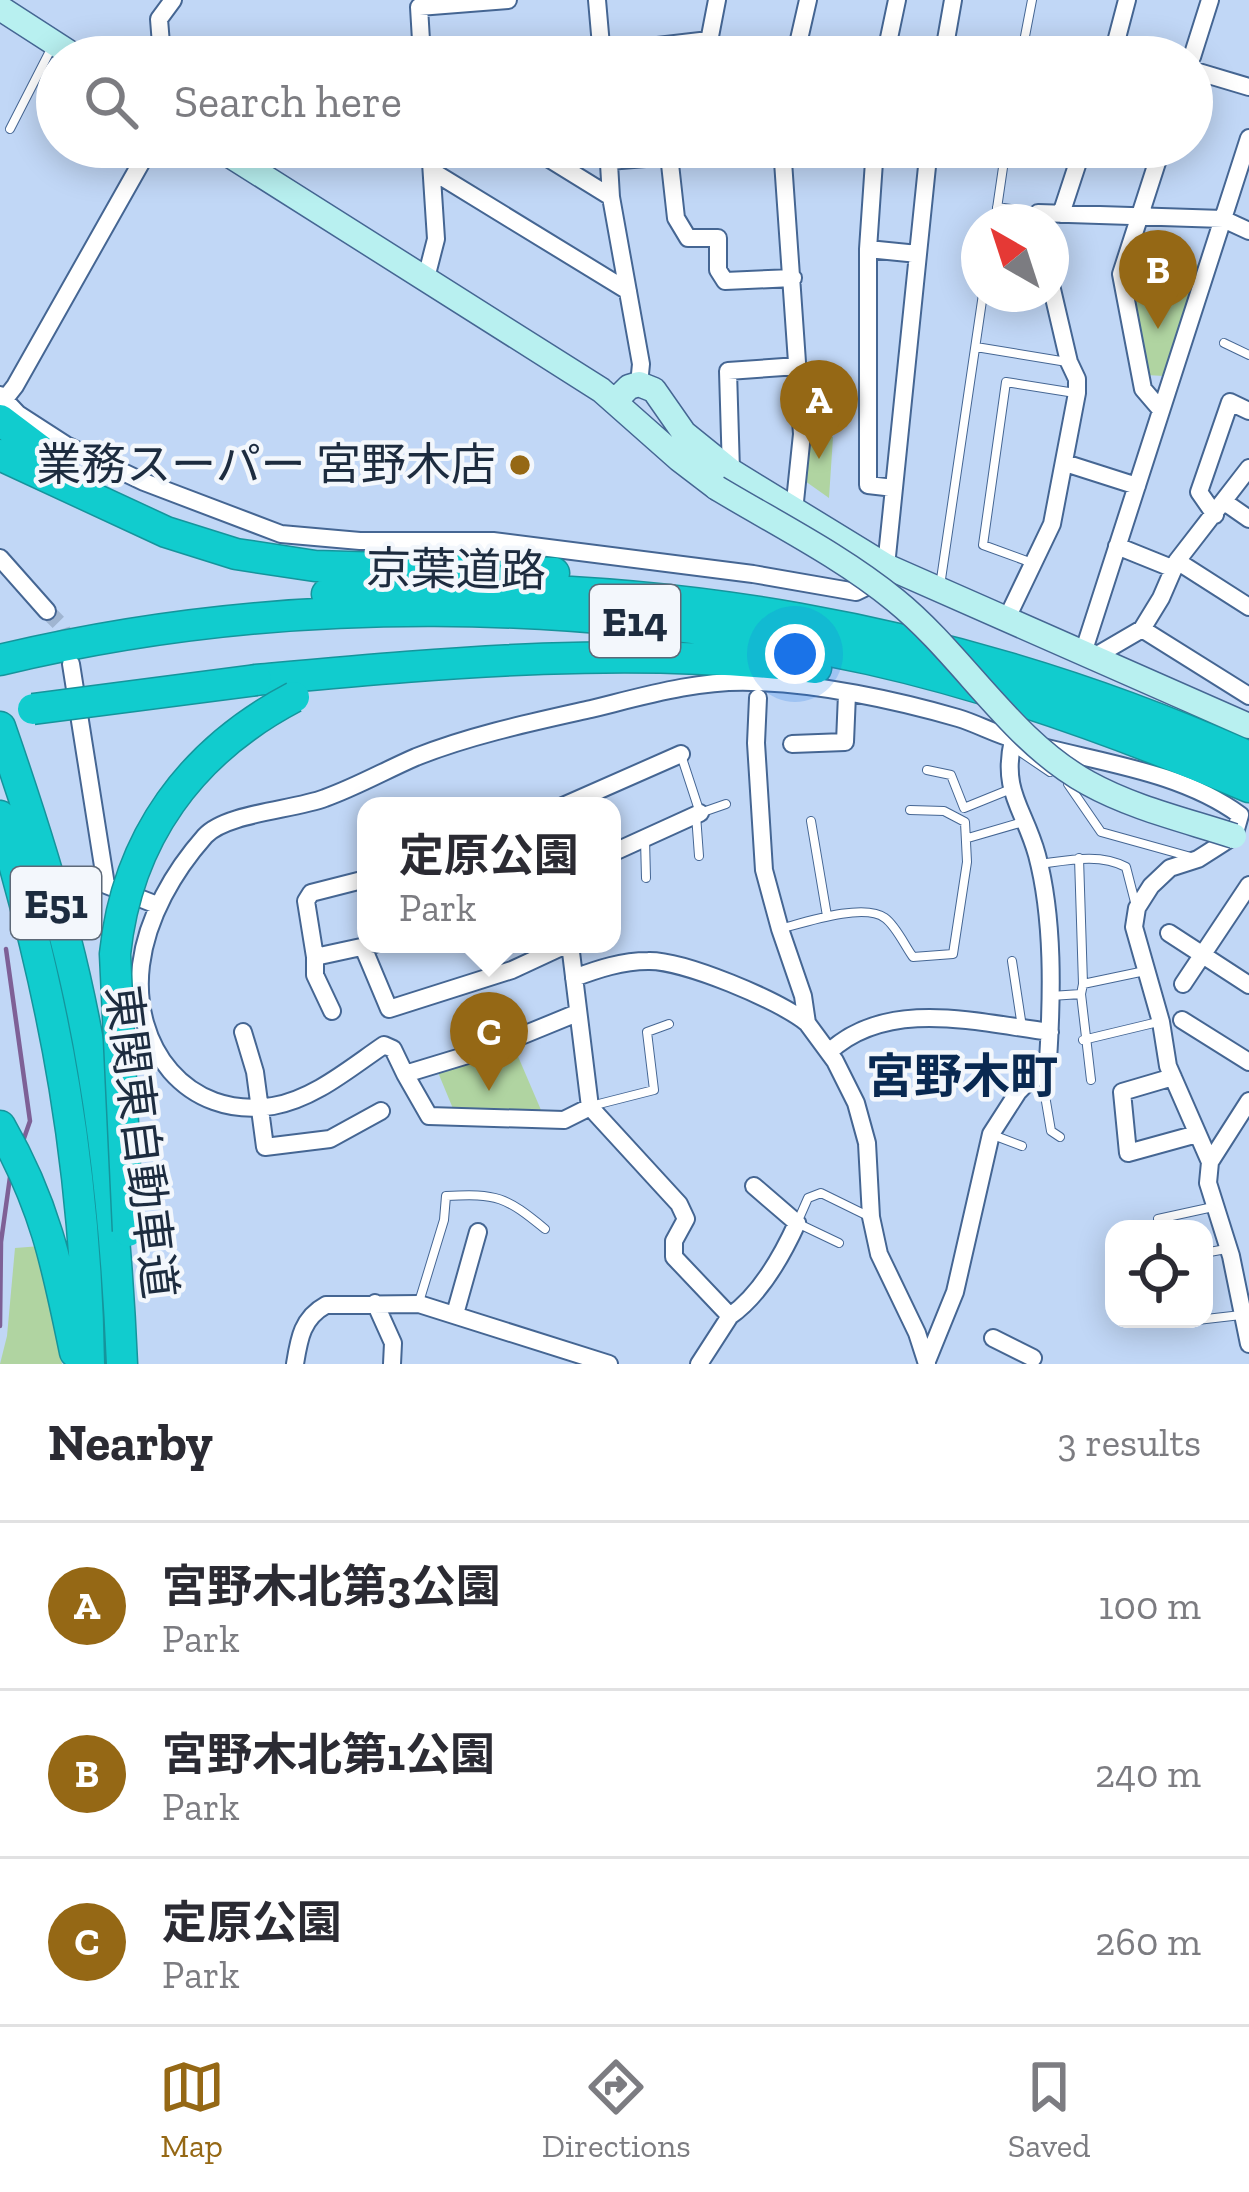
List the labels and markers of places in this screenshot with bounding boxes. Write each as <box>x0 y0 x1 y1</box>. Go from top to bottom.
pin: B <box>1119 230 1197 329</box>
pin: A <box>780 360 858 459</box>
place label: 業務スーパー 宮野木店 <box>36 438 496 492</box>
marker: 業務スーパー 宮野木店 <box>507 452 533 478</box>
pin: C <box>450 992 528 1091</box>

